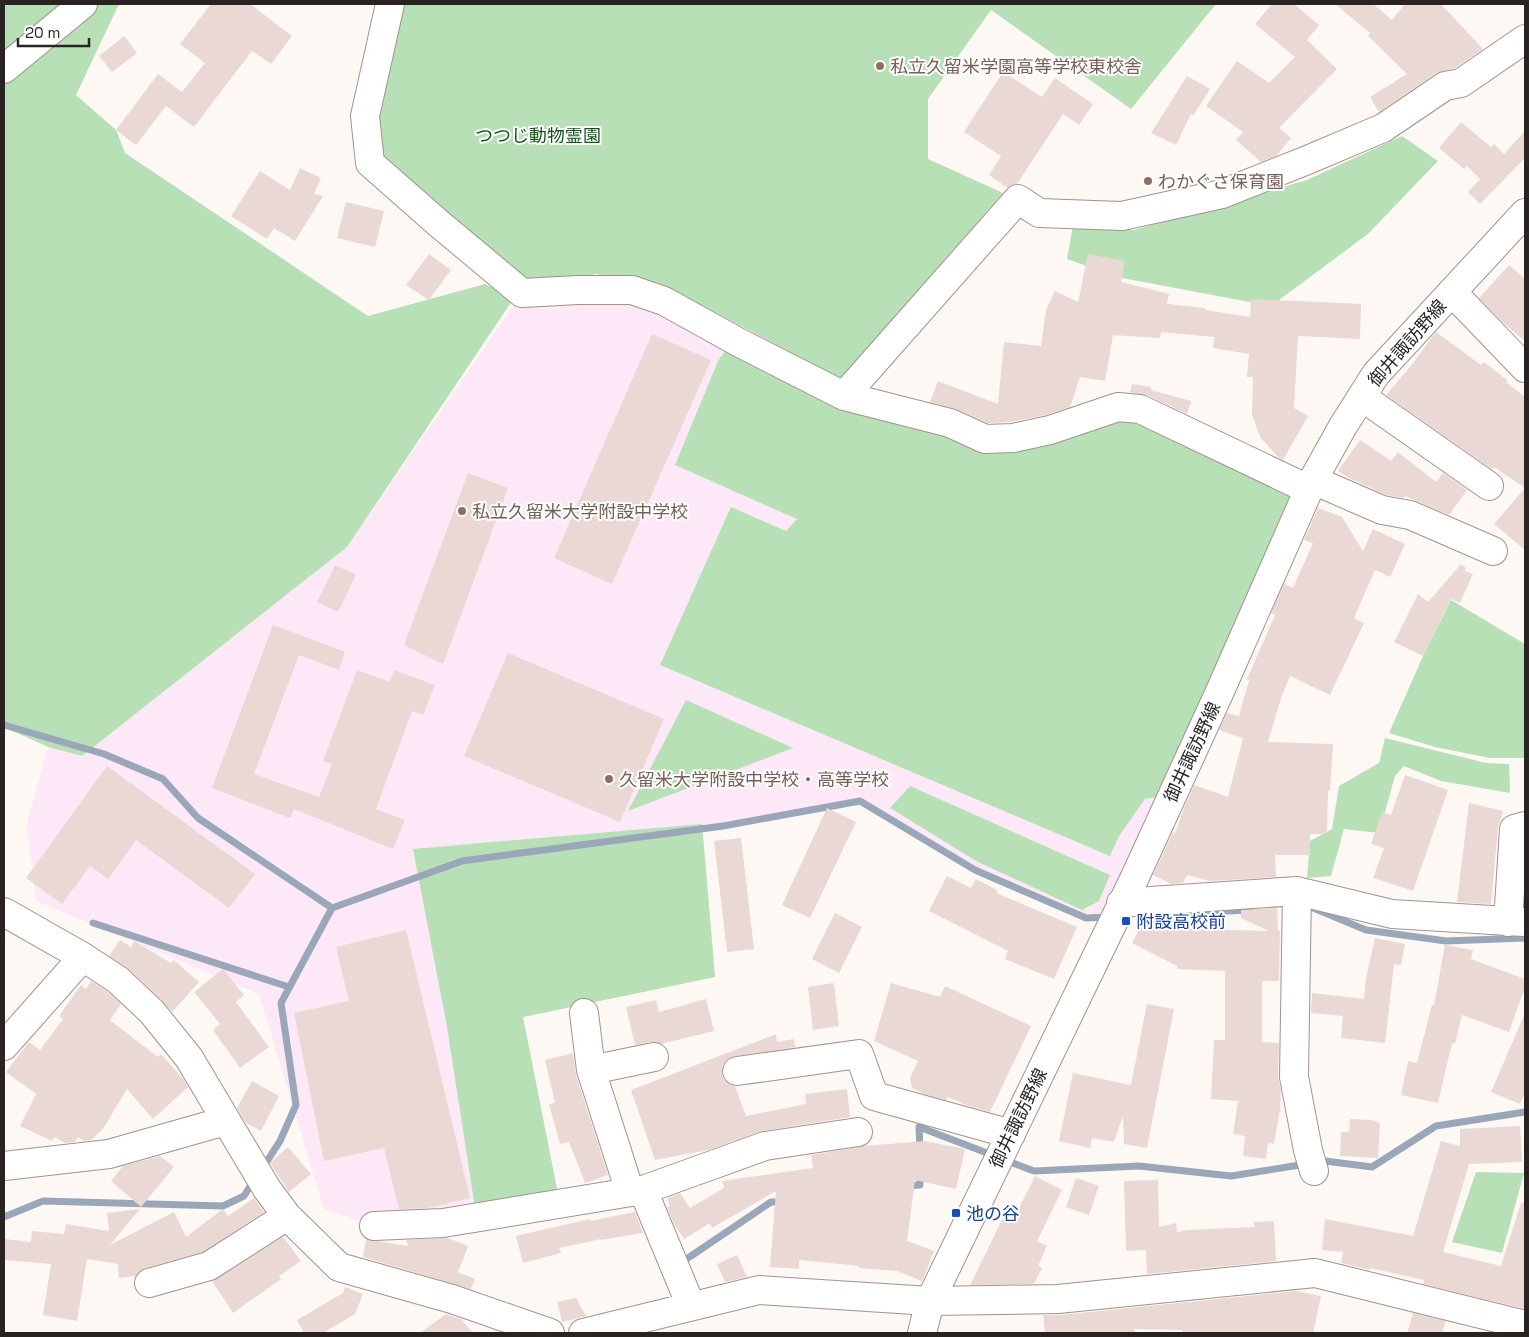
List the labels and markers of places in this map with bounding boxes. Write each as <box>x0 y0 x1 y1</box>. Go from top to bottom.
place label: 私立久留米学園高等学校東校舎 <box>890 55 1142 78</box>
marker: 私立久留米学園高等学校東校舎 <box>874 60 886 72</box>
place label: わかぐさ保育園 <box>1158 170 1284 193</box>
marker: わかぐさ保育園 <box>1142 175 1154 187</box>
place label: 私立久留米大学附設中学校 <box>472 500 688 523</box>
marker: 私立久留米大学附設中学校 <box>456 505 468 517</box>
place label: 久留米大学附設中学校・高等学校 <box>619 768 889 791</box>
marker: 久留米大学附設中学校・高等学校 <box>603 773 615 785</box>
place label: 附設高校前 <box>1136 910 1226 933</box>
marker: 附設高校前 <box>1120 915 1132 927</box>
place label: 池の谷 <box>966 1202 1020 1225</box>
marker: 池の谷 <box>950 1207 962 1219</box>

